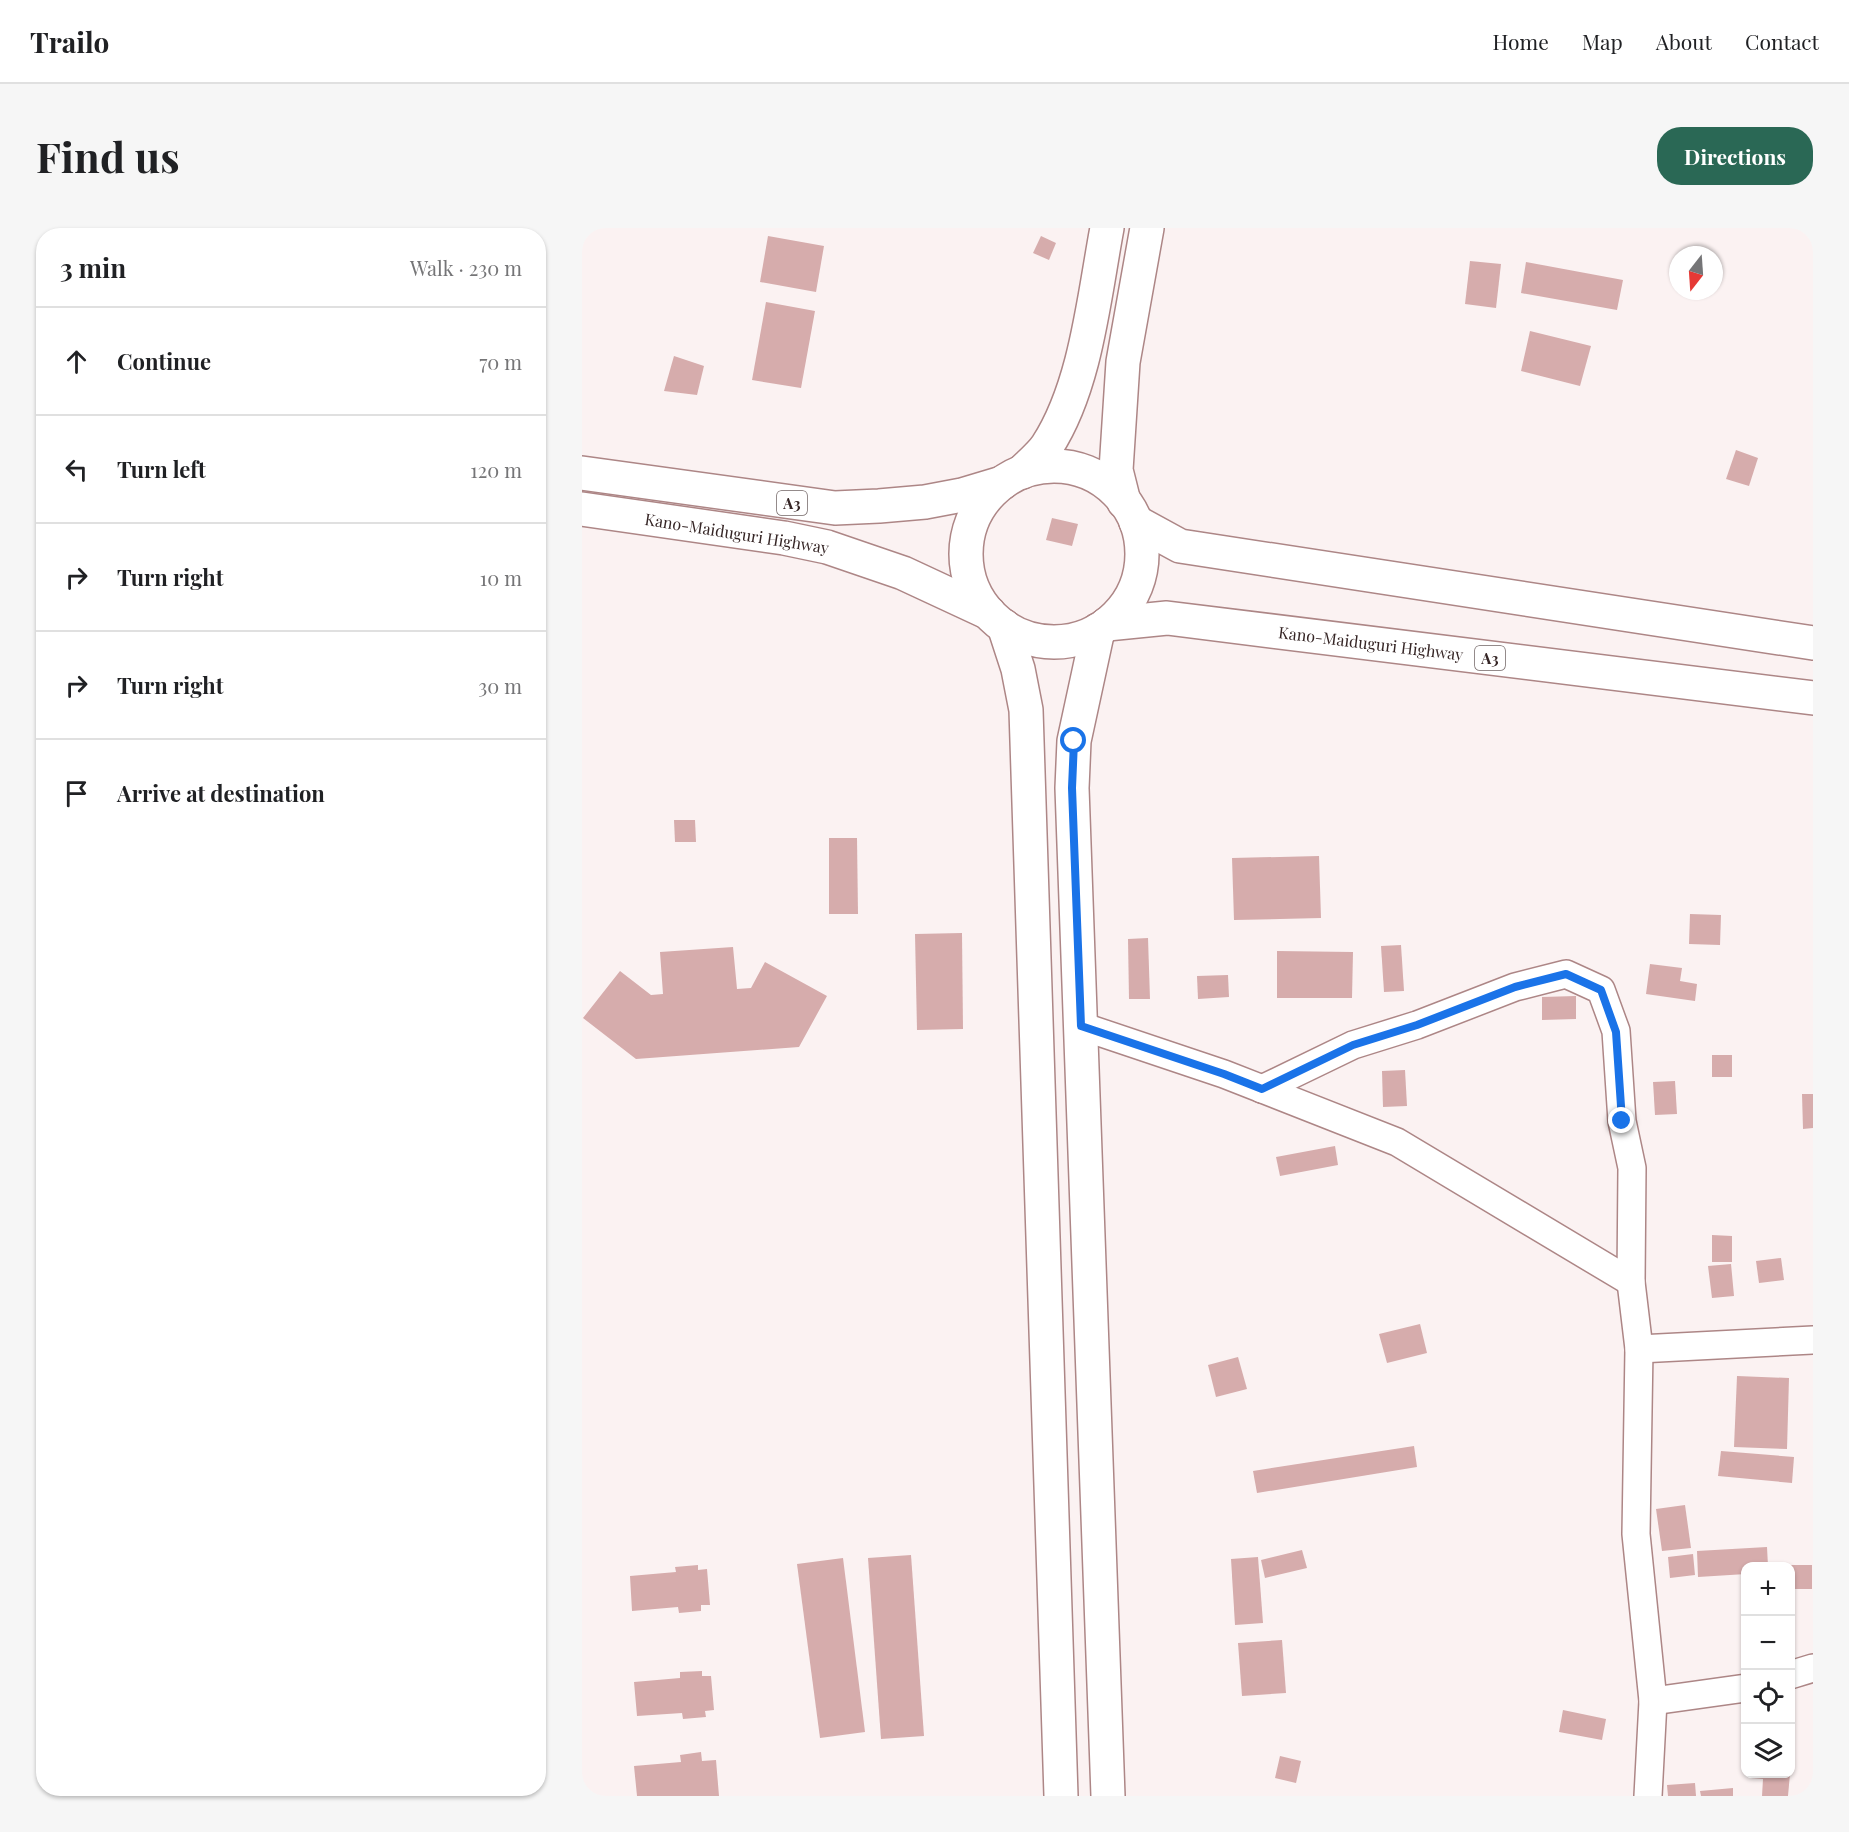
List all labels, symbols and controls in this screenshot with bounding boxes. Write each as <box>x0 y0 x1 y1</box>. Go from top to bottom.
text: Trailo <box>30 23 109 60</box>
text: Home <box>1493 27 1549 55</box>
text: Map <box>1582 27 1623 55</box>
text: About <box>1656 27 1712 55</box>
text: Contact <box>1745 27 1819 55</box>
button: Directions <box>1657 127 1813 185</box>
text: Find us <box>36 128 180 184</box>
north arrow <box>1669 246 1723 300</box>
text: 3 min <box>60 250 126 285</box>
text: Walk · 230 m <box>410 254 522 281</box>
icon: ahead <box>60 345 93 378</box>
text: Continue <box>117 346 211 376</box>
text: 70 m <box>479 348 522 375</box>
icon: left <box>60 453 93 486</box>
text: Turn left <box>117 454 206 484</box>
text: 120 m <box>470 456 522 483</box>
road number: A3 <box>777 491 807 515</box>
street label: Kano-Maiduguri Highway <box>643 508 831 558</box>
icon: right <box>60 561 93 594</box>
text: Turn right <box>117 562 223 592</box>
text: 10 m <box>480 564 522 591</box>
street label: Kano-Maiduguri Highway <box>1277 621 1465 665</box>
road number: A3 <box>1475 646 1505 670</box>
icon: right <box>60 669 93 702</box>
text: Turn right <box>117 670 223 700</box>
text: 30 m <box>478 672 522 699</box>
route start <box>1060 727 1086 753</box>
icon: arrive <box>60 777 93 810</box>
text: Arrive at destination <box>117 778 325 808</box>
route end <box>1608 1107 1634 1133</box>
map controls <box>1741 1562 1795 1778</box>
button: + <box>1741 1562 1795 1616</box>
button: − <box>1741 1616 1795 1670</box>
button: locate <box>1741 1670 1795 1724</box>
button: layers <box>1741 1724 1795 1778</box>

